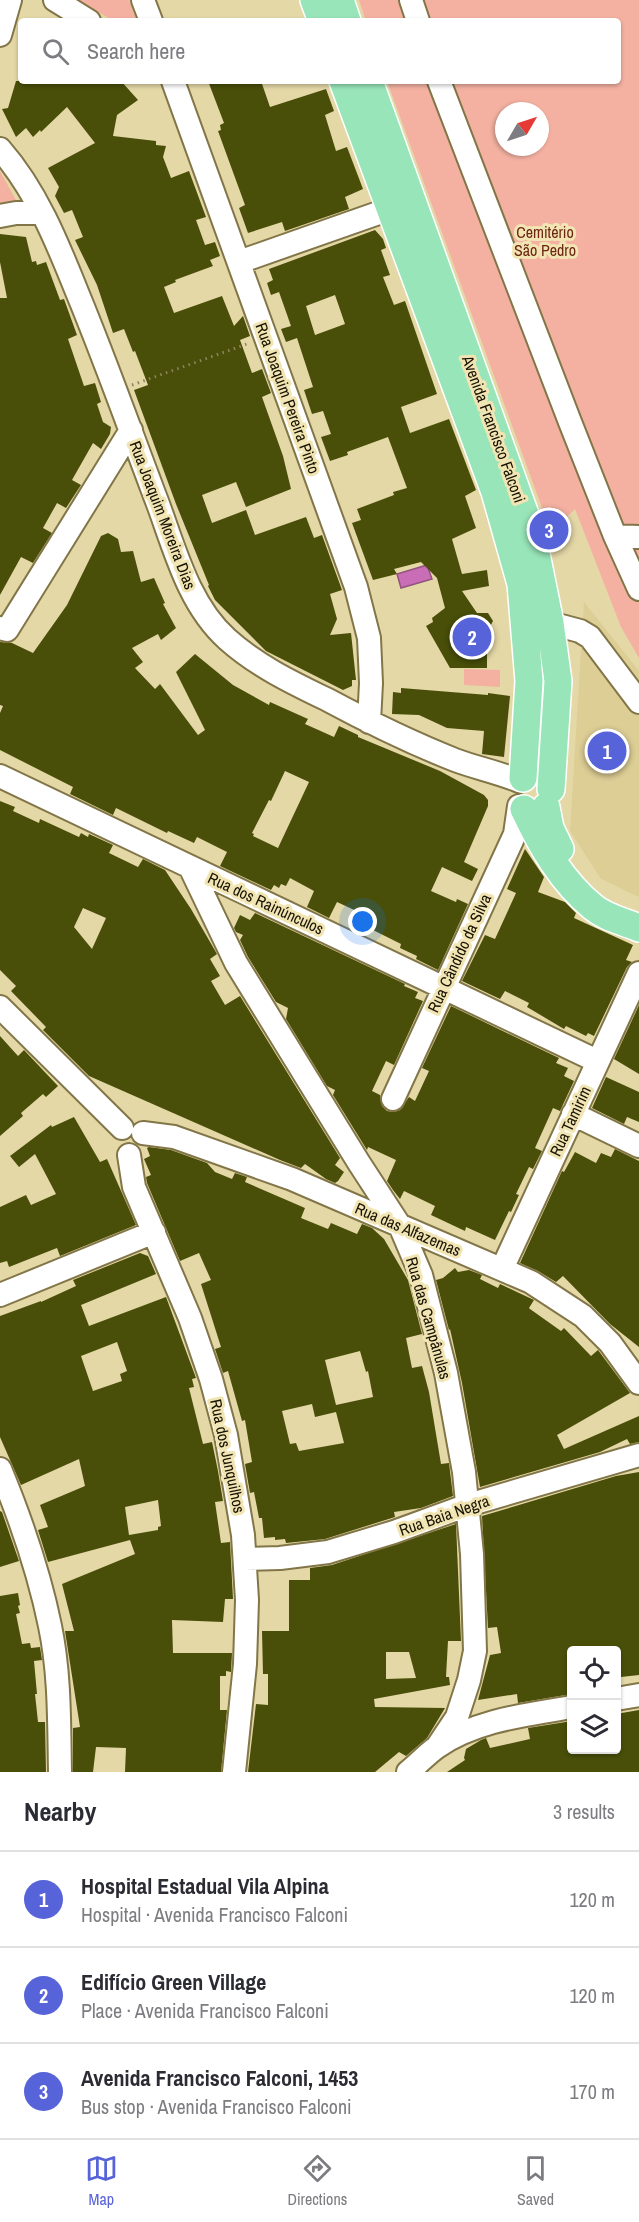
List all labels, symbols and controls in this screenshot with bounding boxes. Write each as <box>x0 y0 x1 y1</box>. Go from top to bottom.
search box <box>18 18 621 84</box>
icon: search <box>39 35 72 68</box>
text: Search here <box>87 36 185 66</box>
north arrow <box>495 102 549 156</box>
park label: Cemitério São Pedro <box>514 221 576 261</box>
street label: Rua Joaquim Pereira Pinto <box>250 320 326 476</box>
street label: Avenida Francisco Falconi <box>457 351 531 506</box>
street label: Rua Joaquim Moreira Dias <box>125 438 201 592</box>
pin: 3 <box>530 508 568 552</box>
pin: 2 <box>452 614 492 660</box>
pin: 1 <box>588 728 626 774</box>
street label: Rua dos Rainúnculos <box>205 867 327 939</box>
street label: Rua Cândido da Silva <box>422 890 496 1016</box>
your location <box>348 907 377 936</box>
street label: Rua Tamirim <box>544 1082 596 1160</box>
street label: Rua das Alfazemas <box>352 1197 464 1261</box>
street label: Rua das Campânulas <box>401 1254 457 1382</box>
street label: Rua dos Junquilhos <box>205 1397 251 1515</box>
street label: Rua Baia Negra <box>396 1489 493 1541</box>
map controls <box>567 1646 621 1754</box>
button: locate <box>567 1646 621 1700</box>
button: layers <box>567 1700 621 1754</box>
text: Nearby <box>24 1794 96 1829</box>
text: 3 results <box>553 1798 615 1825</box>
text: Hospital Estadual Vila Alpina <box>81 1871 329 1901</box>
text: 1 <box>39 1886 48 1913</box>
text: 120 m <box>569 1886 615 1913</box>
text: Hospital · Avenida Francisco Falconi <box>81 1901 348 1928</box>
text: Edifício Green Village <box>81 1967 266 1997</box>
text: 2 <box>39 1982 48 2009</box>
text: 120 m <box>569 1982 615 2009</box>
text: Place · Avenida Francisco Falconi <box>81 1997 329 2024</box>
text: Avenida Francisco Falconi, 1453 <box>81 2063 358 2093</box>
text: 3 <box>39 2078 48 2105</box>
text: 170 m <box>569 2078 615 2105</box>
text: Bus stop · Avenida Francisco Falconi <box>81 2093 352 2120</box>
tab: Map <box>85 2152 118 2210</box>
tab: Directions <box>287 2152 347 2210</box>
tab: Saved <box>517 2152 554 2210</box>

